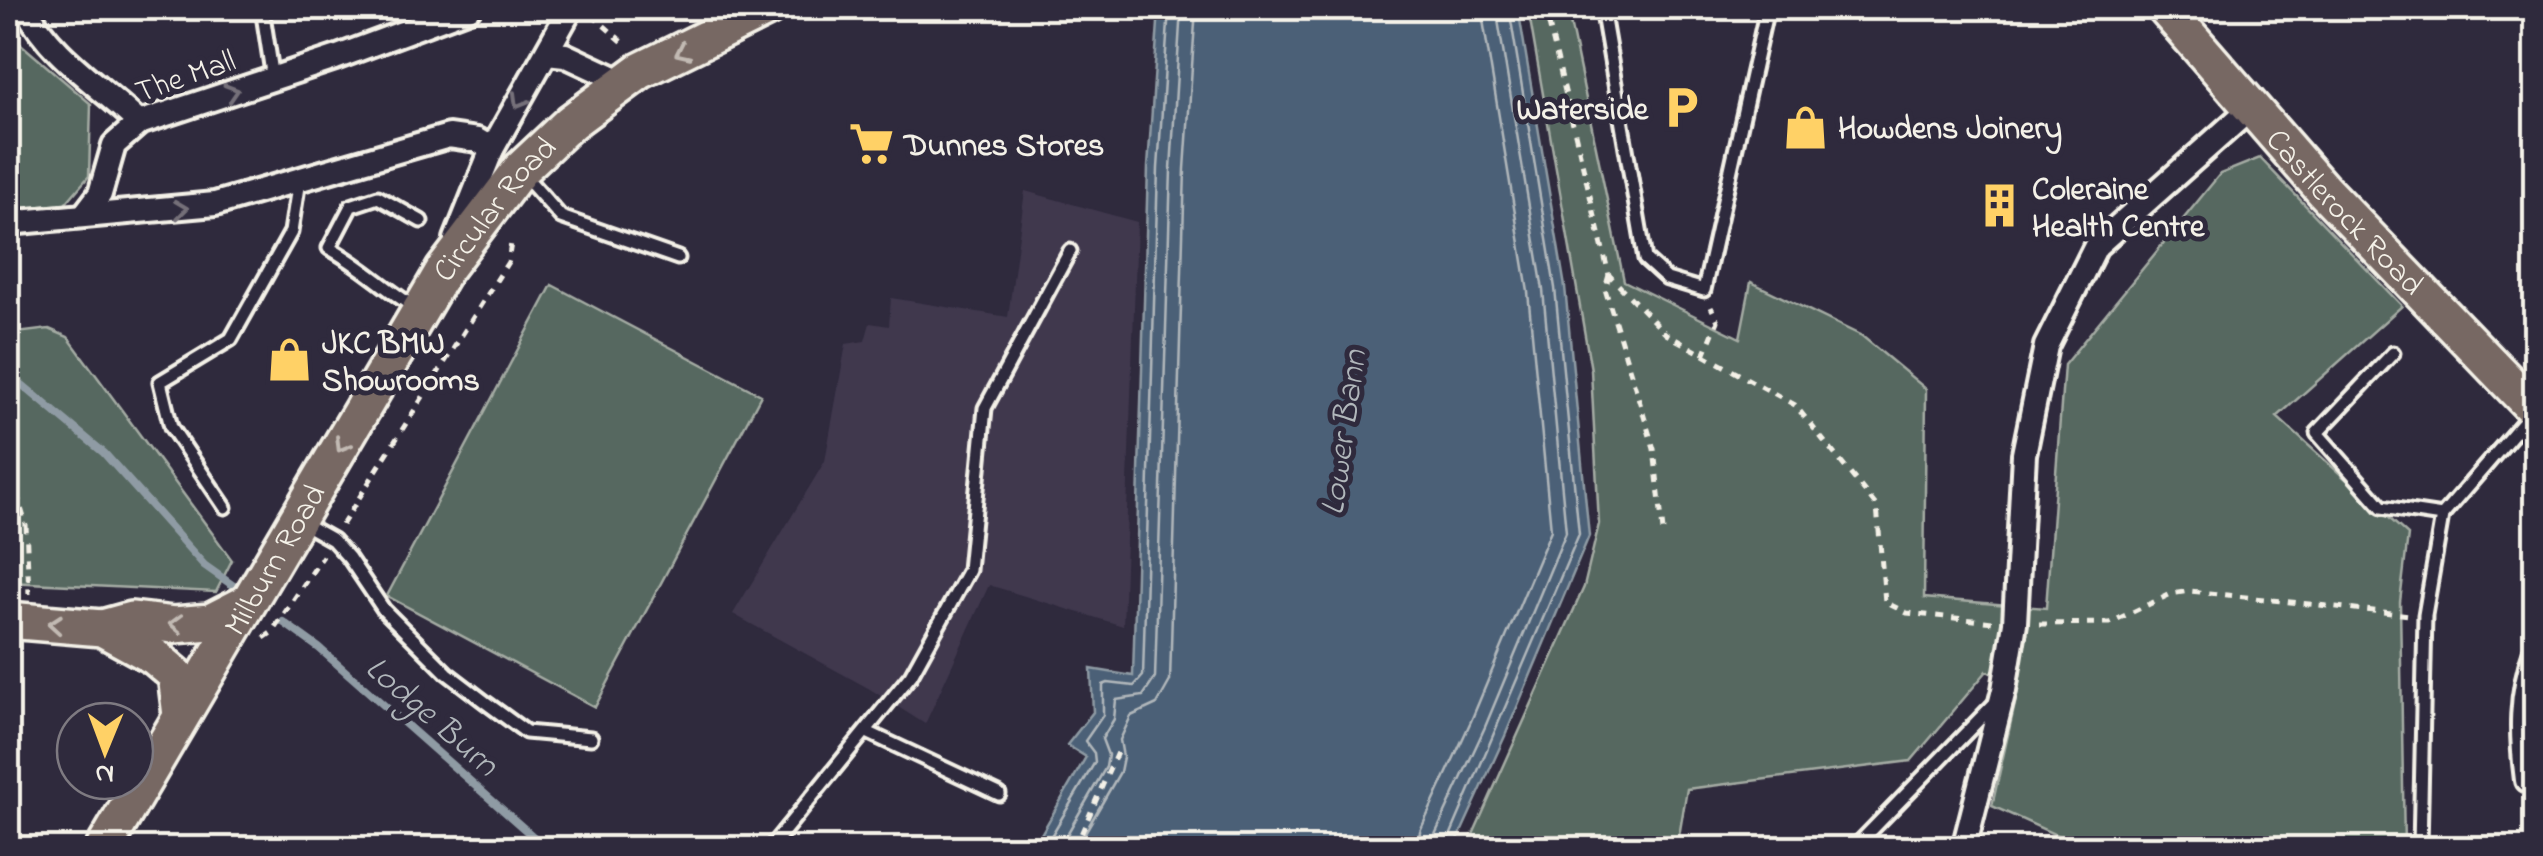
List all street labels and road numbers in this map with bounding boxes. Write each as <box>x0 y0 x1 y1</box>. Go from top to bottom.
street label: The Mall <box>130 39 243 117</box>
street label: Castlerock Road <box>2253 119 2433 308</box>
street label: Circular Road <box>423 127 569 293</box>
street label: Milburn Road <box>214 476 340 646</box>

